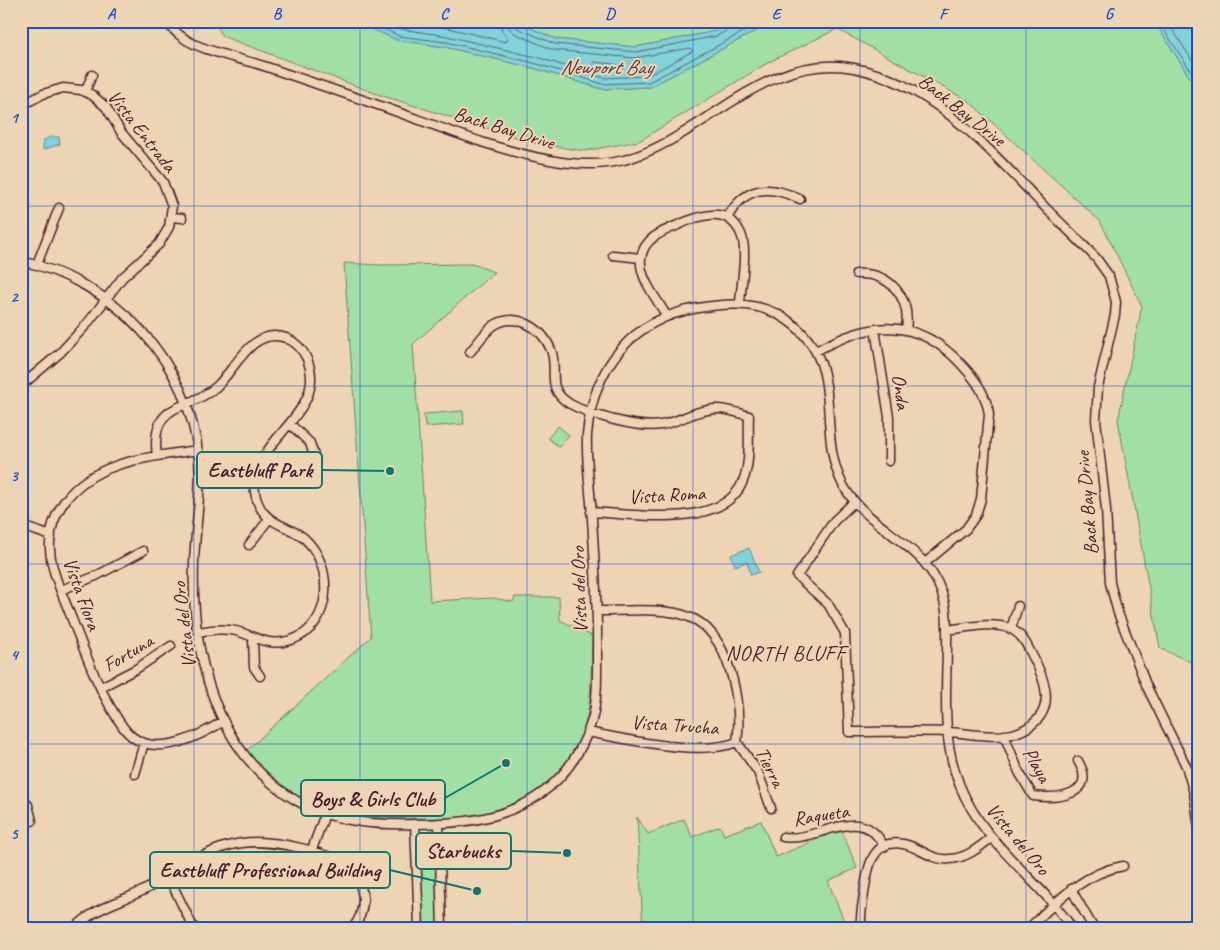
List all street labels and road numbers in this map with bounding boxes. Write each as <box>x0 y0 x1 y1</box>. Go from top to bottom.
street label: Back Bay Drive <box>913 68 1012 153</box>
street label: Vista Entrada <box>102 85 183 178</box>
street label: Back Bay Drive <box>451 101 559 156</box>
street label: Onda <box>886 373 916 413</box>
street label: Back Bay Drive <box>1070 449 1104 556</box>
street label: Vista Roma <box>628 480 707 509</box>
street label: Vista del Oro <box>565 545 593 634</box>
street label: Vista Flora <box>57 554 107 635</box>
street label: Vista del Oro <box>166 580 202 670</box>
street label: Fortuna <box>98 627 159 678</box>
street label: Vista Trucha <box>631 709 721 741</box>
street label: Tierra <box>749 743 791 793</box>
street label: Playa <box>1017 743 1058 789</box>
street label: Raqueta <box>791 798 852 832</box>
street label: Vista del Oro <box>981 798 1056 881</box>

